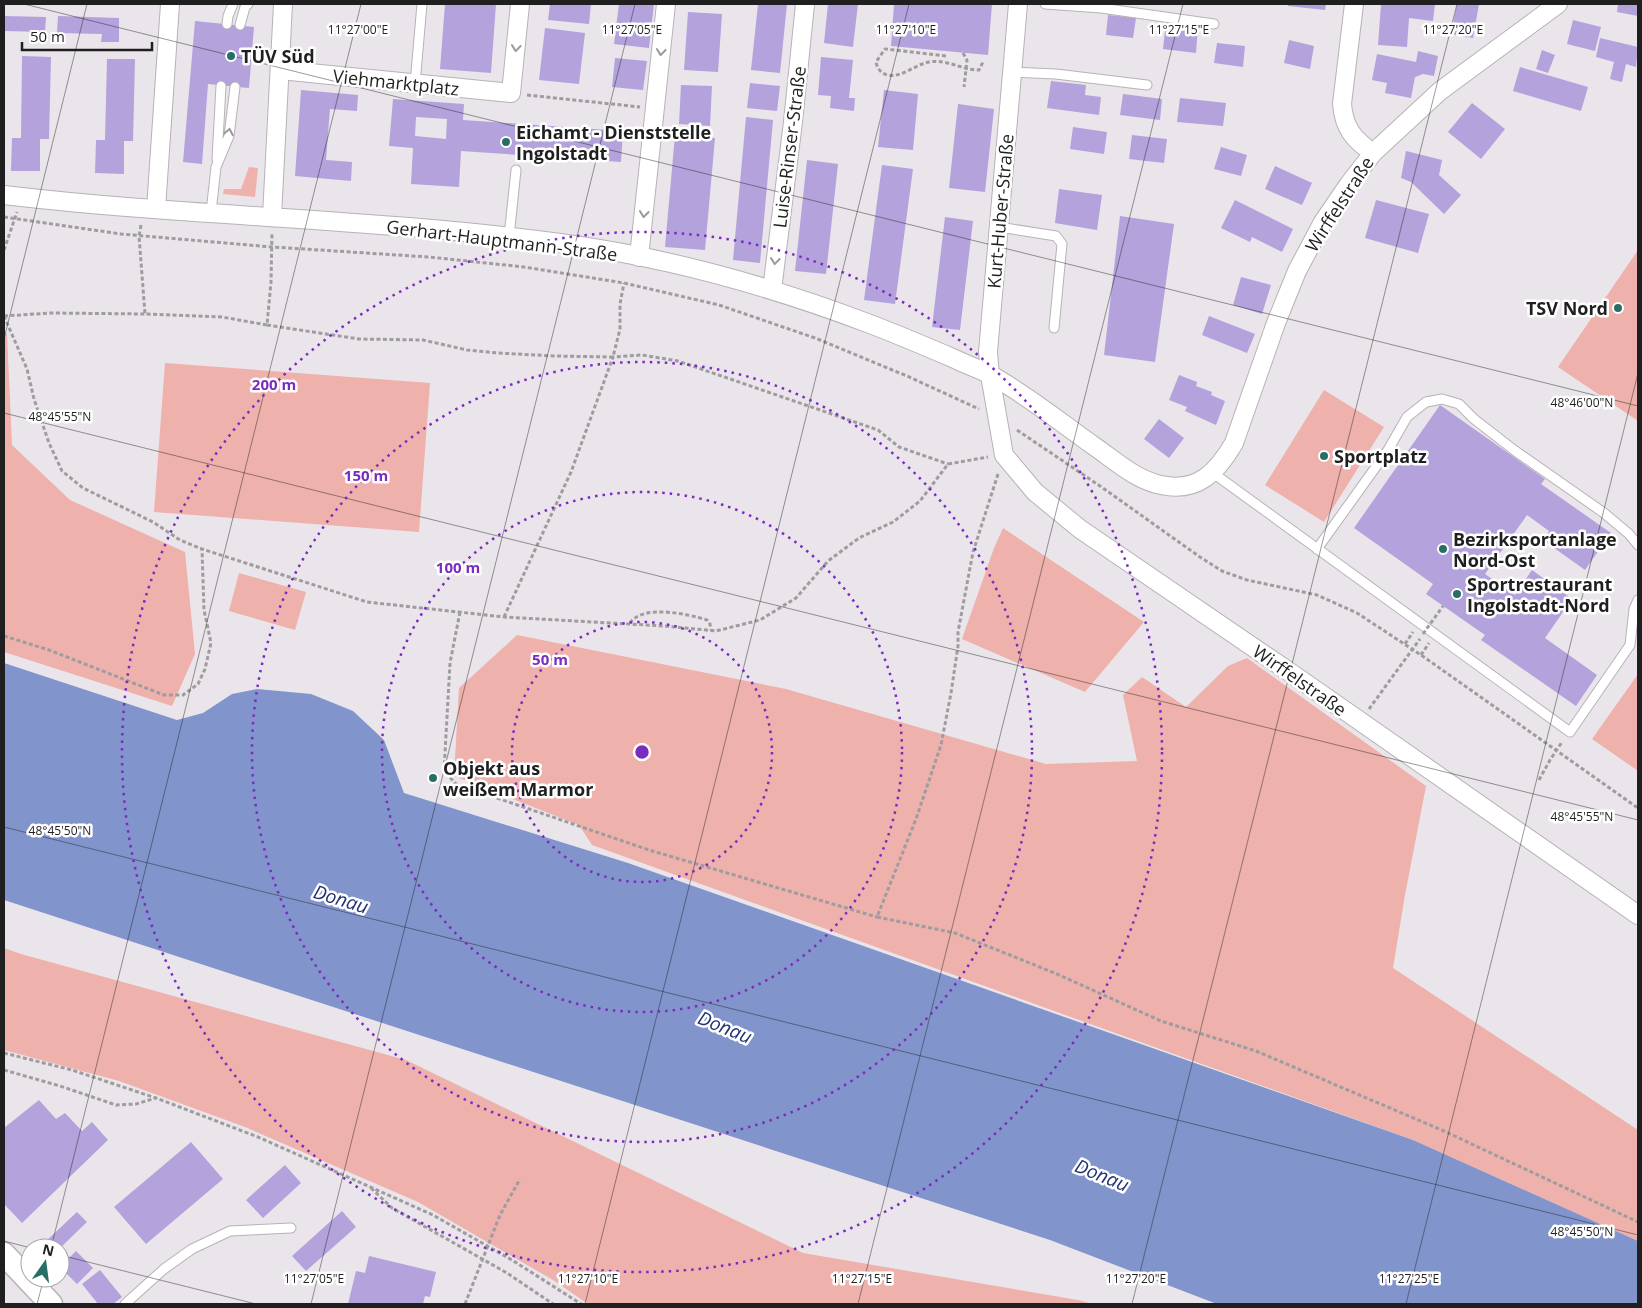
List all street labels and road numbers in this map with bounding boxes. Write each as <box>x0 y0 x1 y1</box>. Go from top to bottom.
street label: Viehmarktplatz <box>332 63 460 101</box>
street label: Luise-Rinser-Straße <box>767 65 811 229</box>
street label: Kurt-Huber-Straße <box>981 133 1019 289</box>
street label: Wirffelstraße <box>1299 152 1379 256</box>
street label: Gerhart-Hauptmann-Straße <box>385 214 619 266</box>
street label: Wirffelstraße <box>1248 639 1352 721</box>

